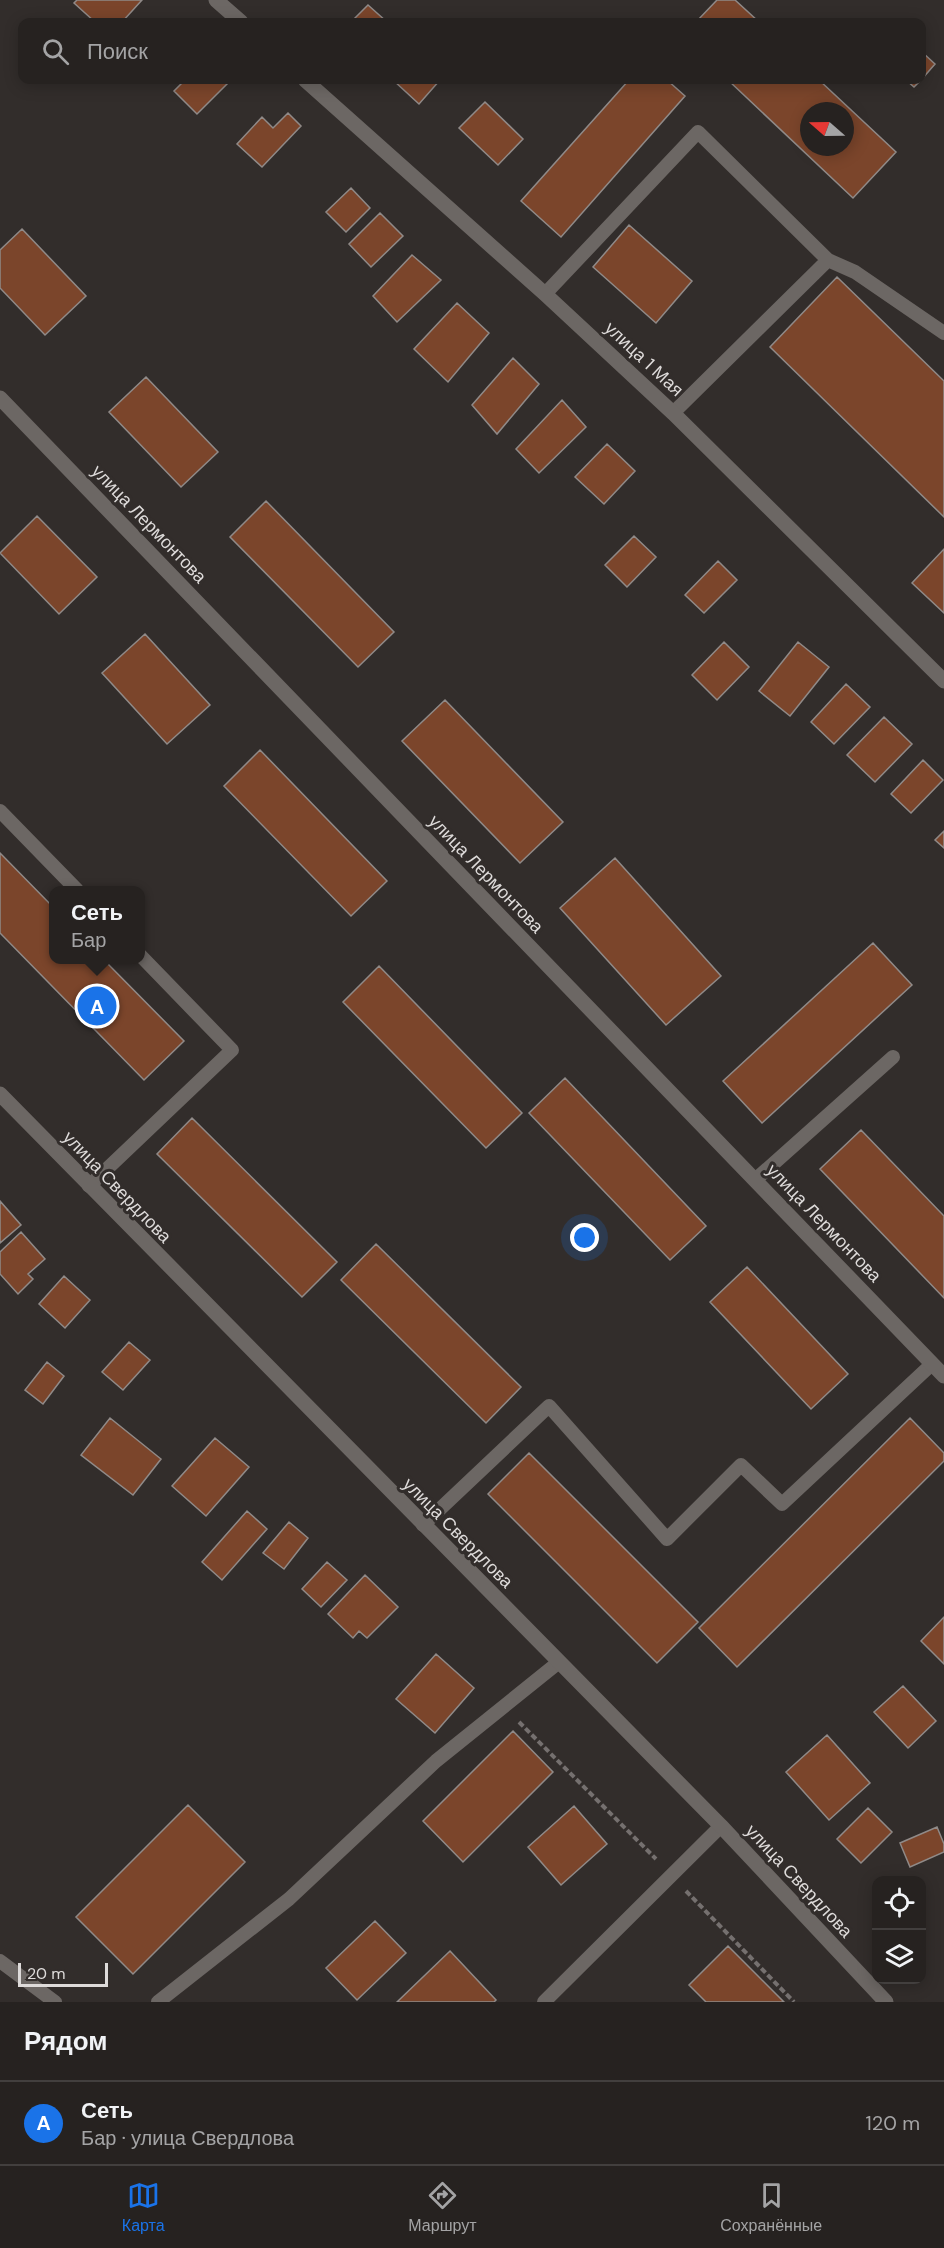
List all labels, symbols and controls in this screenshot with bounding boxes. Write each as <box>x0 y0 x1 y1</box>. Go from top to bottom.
search box <box>18 18 926 84</box>
icon: search <box>39 35 72 68</box>
text: Поиск <box>87 37 148 66</box>
north arrow <box>800 102 854 156</box>
street label: улица 1 Мая <box>599 316 689 402</box>
street label: улица Лермонтова <box>86 460 212 589</box>
street label: улица Лермонтова <box>423 810 549 939</box>
popup <box>49 886 145 964</box>
text: Сеть <box>71 898 123 927</box>
text: Бар <box>71 927 106 953</box>
pin: A <box>78 984 116 1028</box>
street label: улица Свердлова <box>57 1126 177 1249</box>
street label: улица Лермонтова <box>761 1159 887 1288</box>
your location <box>570 1223 599 1252</box>
street label: улица Свердлова <box>398 1473 519 1594</box>
street label: улица Свердлова <box>740 1819 859 1944</box>
map controls <box>872 1876 926 1984</box>
button: locate <box>872 1876 926 1930</box>
button: layers <box>872 1930 926 1984</box>
scale bar <box>18 1960 108 1988</box>
text: 20 m <box>27 1963 66 1984</box>
text: Рядом <box>24 2024 107 2058</box>
text: Сеть <box>81 2096 133 2125</box>
text: A <box>36 2110 51 2136</box>
text: 120 m <box>866 2110 920 2136</box>
text: Бар · улица Свердлова <box>81 2125 294 2151</box>
tab: Карта <box>122 2179 165 2236</box>
tab: Маршрут <box>408 2179 477 2236</box>
tab: Сохранённые <box>720 2179 822 2236</box>

